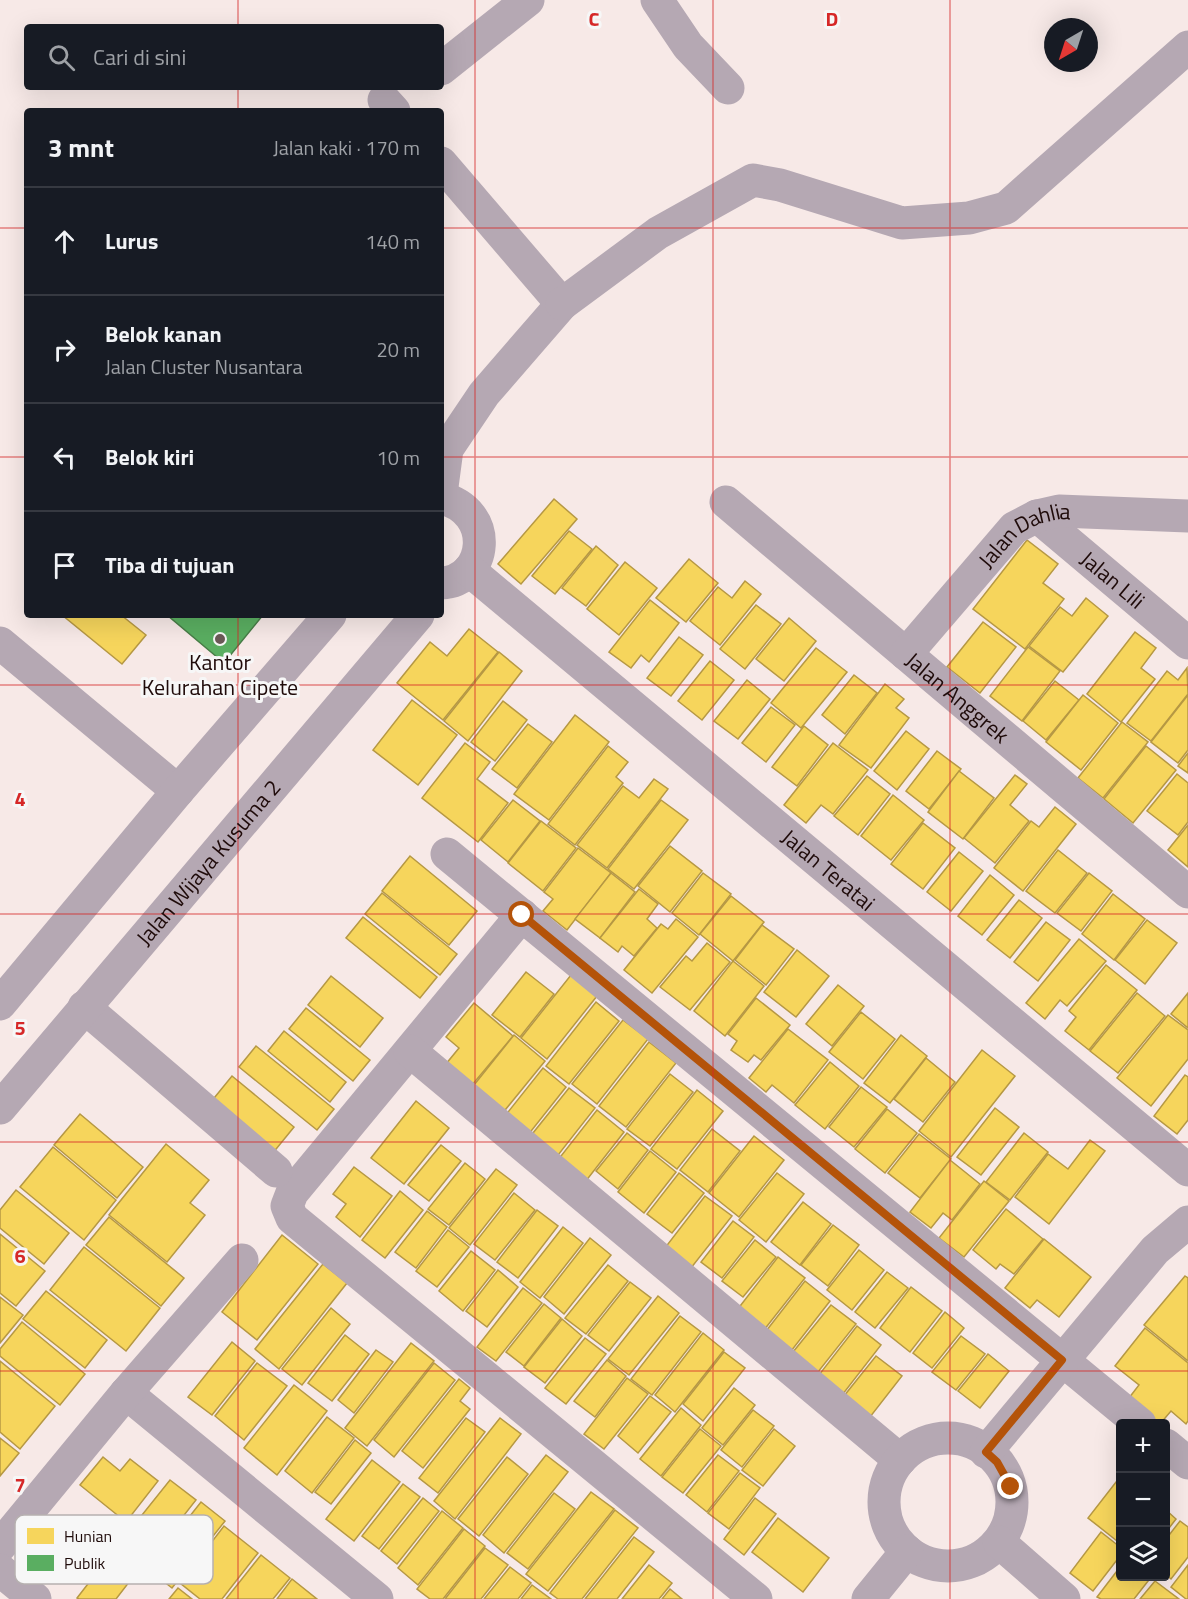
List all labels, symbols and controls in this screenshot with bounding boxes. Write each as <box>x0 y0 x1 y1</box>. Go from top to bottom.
text: C <box>589 3 600 34</box>
text: D <box>826 3 838 34</box>
north arrow <box>1044 18 1098 72</box>
search box <box>24 24 444 90</box>
text: Cari di sini <box>93 40 186 74</box>
icon: search <box>45 41 78 74</box>
text: 3 mnt <box>48 128 114 167</box>
text: Jalan kaki · 170 m <box>273 132 420 163</box>
text: Lurus <box>105 224 158 258</box>
icon: ahead <box>48 225 81 258</box>
text: 140 m <box>365 226 420 257</box>
text: Belok kanan <box>105 317 222 351</box>
icon: right <box>48 333 81 366</box>
text: 20 m <box>376 334 420 365</box>
text: Jalan Cluster Nusantara <box>105 351 303 382</box>
text: Belok kiri <box>105 440 194 474</box>
icon: left <box>48 441 81 474</box>
text: 10 m <box>376 442 420 473</box>
street label: Jalan Dahlia <box>970 494 1071 576</box>
street label: Jalan Lili <box>1073 542 1153 617</box>
text: Tiba di tujuan <box>105 548 234 582</box>
icon: arrive <box>48 549 81 582</box>
marker: Kantor Kelurahan Cipete <box>213 632 227 646</box>
street label: Jalan Anggrek <box>898 644 1017 752</box>
place label: Kantor Kelurahan Cipete <box>142 645 298 704</box>
street label: Jalan Wijaya Kusuma 2 <box>128 772 289 953</box>
text: 4 <box>14 783 26 814</box>
street label: Jalan Teratai <box>774 821 883 919</box>
route start <box>508 901 534 927</box>
text: 5 <box>14 1012 26 1043</box>
text: 6 <box>14 1240 26 1271</box>
map controls <box>1116 1419 1170 1581</box>
button: + <box>1116 1419 1170 1473</box>
text: 7 <box>14 1469 26 1500</box>
route end <box>997 1473 1023 1499</box>
button: − <box>1116 1473 1170 1527</box>
legend <box>15 1515 213 1584</box>
text: Hunian <box>64 1524 112 1548</box>
button: layers <box>1116 1527 1170 1581</box>
text: Publik <box>64 1551 106 1575</box>

